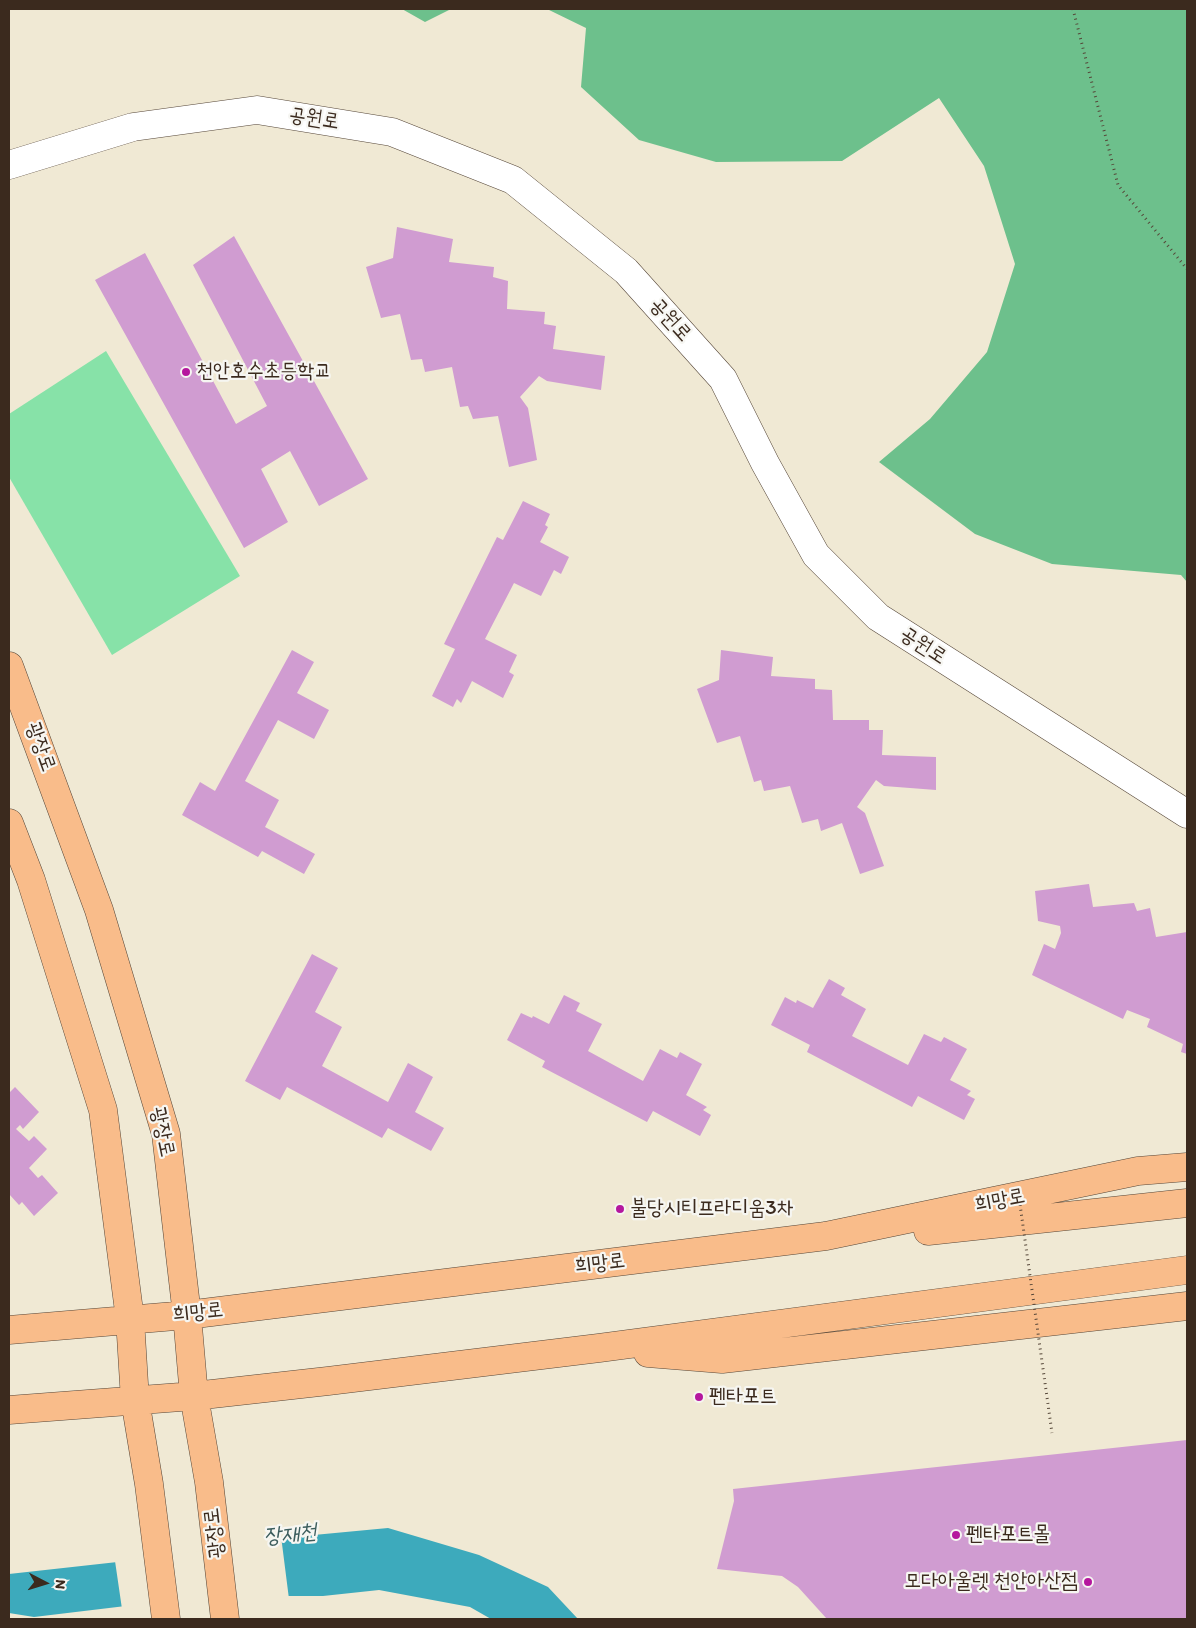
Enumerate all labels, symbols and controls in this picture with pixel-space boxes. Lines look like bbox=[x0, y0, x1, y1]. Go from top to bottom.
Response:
street label: 공원로 bbox=[287, 103, 341, 135]
street label: 공원로 bbox=[644, 293, 696, 347]
place label: 천안호수초등학교 bbox=[196, 359, 331, 385]
marker: 천안호수초등학교 bbox=[180, 366, 192, 378]
street label: 공원로 bbox=[895, 622, 951, 670]
street label: 광장로 bbox=[19, 719, 61, 775]
street label: 광장로 bbox=[144, 1105, 180, 1159]
street label: 희망로 bbox=[973, 1184, 1027, 1218]
place label: 불당시티프라디움3차 bbox=[630, 1196, 794, 1222]
marker: 불당시티프라디움3차 bbox=[614, 1203, 626, 1215]
street label: 희망로 bbox=[573, 1248, 627, 1280]
street label: 희망로 bbox=[171, 1298, 225, 1328]
place label: 펜타포트 bbox=[709, 1384, 777, 1410]
marker: 펜타포트 bbox=[693, 1391, 705, 1403]
street label: 광장로 bbox=[199, 1506, 231, 1560]
water label: 장재천 bbox=[262, 1519, 318, 1551]
place label: 펜타포트몰 bbox=[966, 1522, 1050, 1548]
marker: 펜타포트몰 bbox=[950, 1529, 962, 1541]
north arrow bbox=[20, 1558, 70, 1608]
place label: 모다아울렛 천안아산점 bbox=[904, 1569, 1078, 1595]
marker: 모다아울렛 천안아산점 bbox=[1082, 1576, 1094, 1588]
text: N bbox=[52, 1579, 69, 1590]

